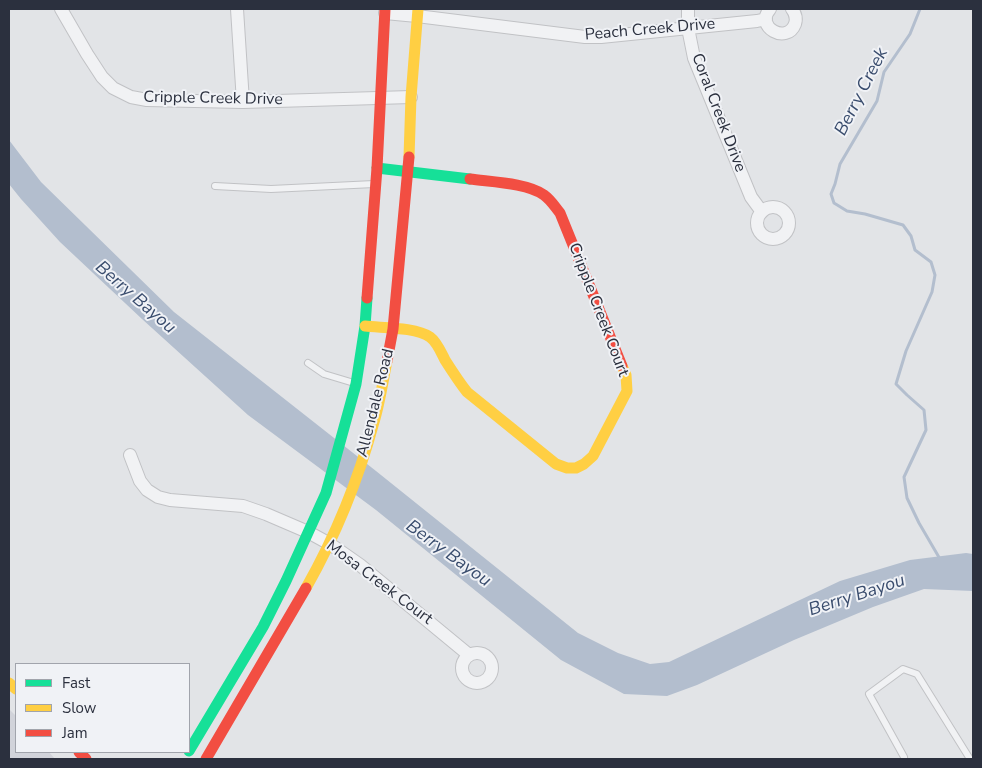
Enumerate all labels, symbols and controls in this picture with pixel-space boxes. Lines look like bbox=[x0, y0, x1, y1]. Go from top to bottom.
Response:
street label: Peach Creek Drive bbox=[584, 15, 716, 45]
water label: Berry Creek bbox=[831, 44, 893, 140]
street label: Coral Creek Drive bbox=[687, 51, 749, 175]
street label: Cripple Creek Drive bbox=[143, 88, 283, 110]
street label: Cripple Creek Court bbox=[564, 241, 632, 379]
water label: Berry Bayou bbox=[90, 257, 180, 339]
street label: Allendale Road bbox=[353, 347, 399, 459]
water label: Berry Bayou bbox=[401, 516, 495, 592]
street label: Mosa Creek Court bbox=[322, 537, 436, 629]
water label: Berry Bayou bbox=[806, 570, 908, 622]
legend bbox=[15, 663, 190, 753]
text: Fast bbox=[62, 673, 90, 693]
text: Slow bbox=[62, 698, 96, 718]
text: Jam bbox=[62, 723, 88, 743]

